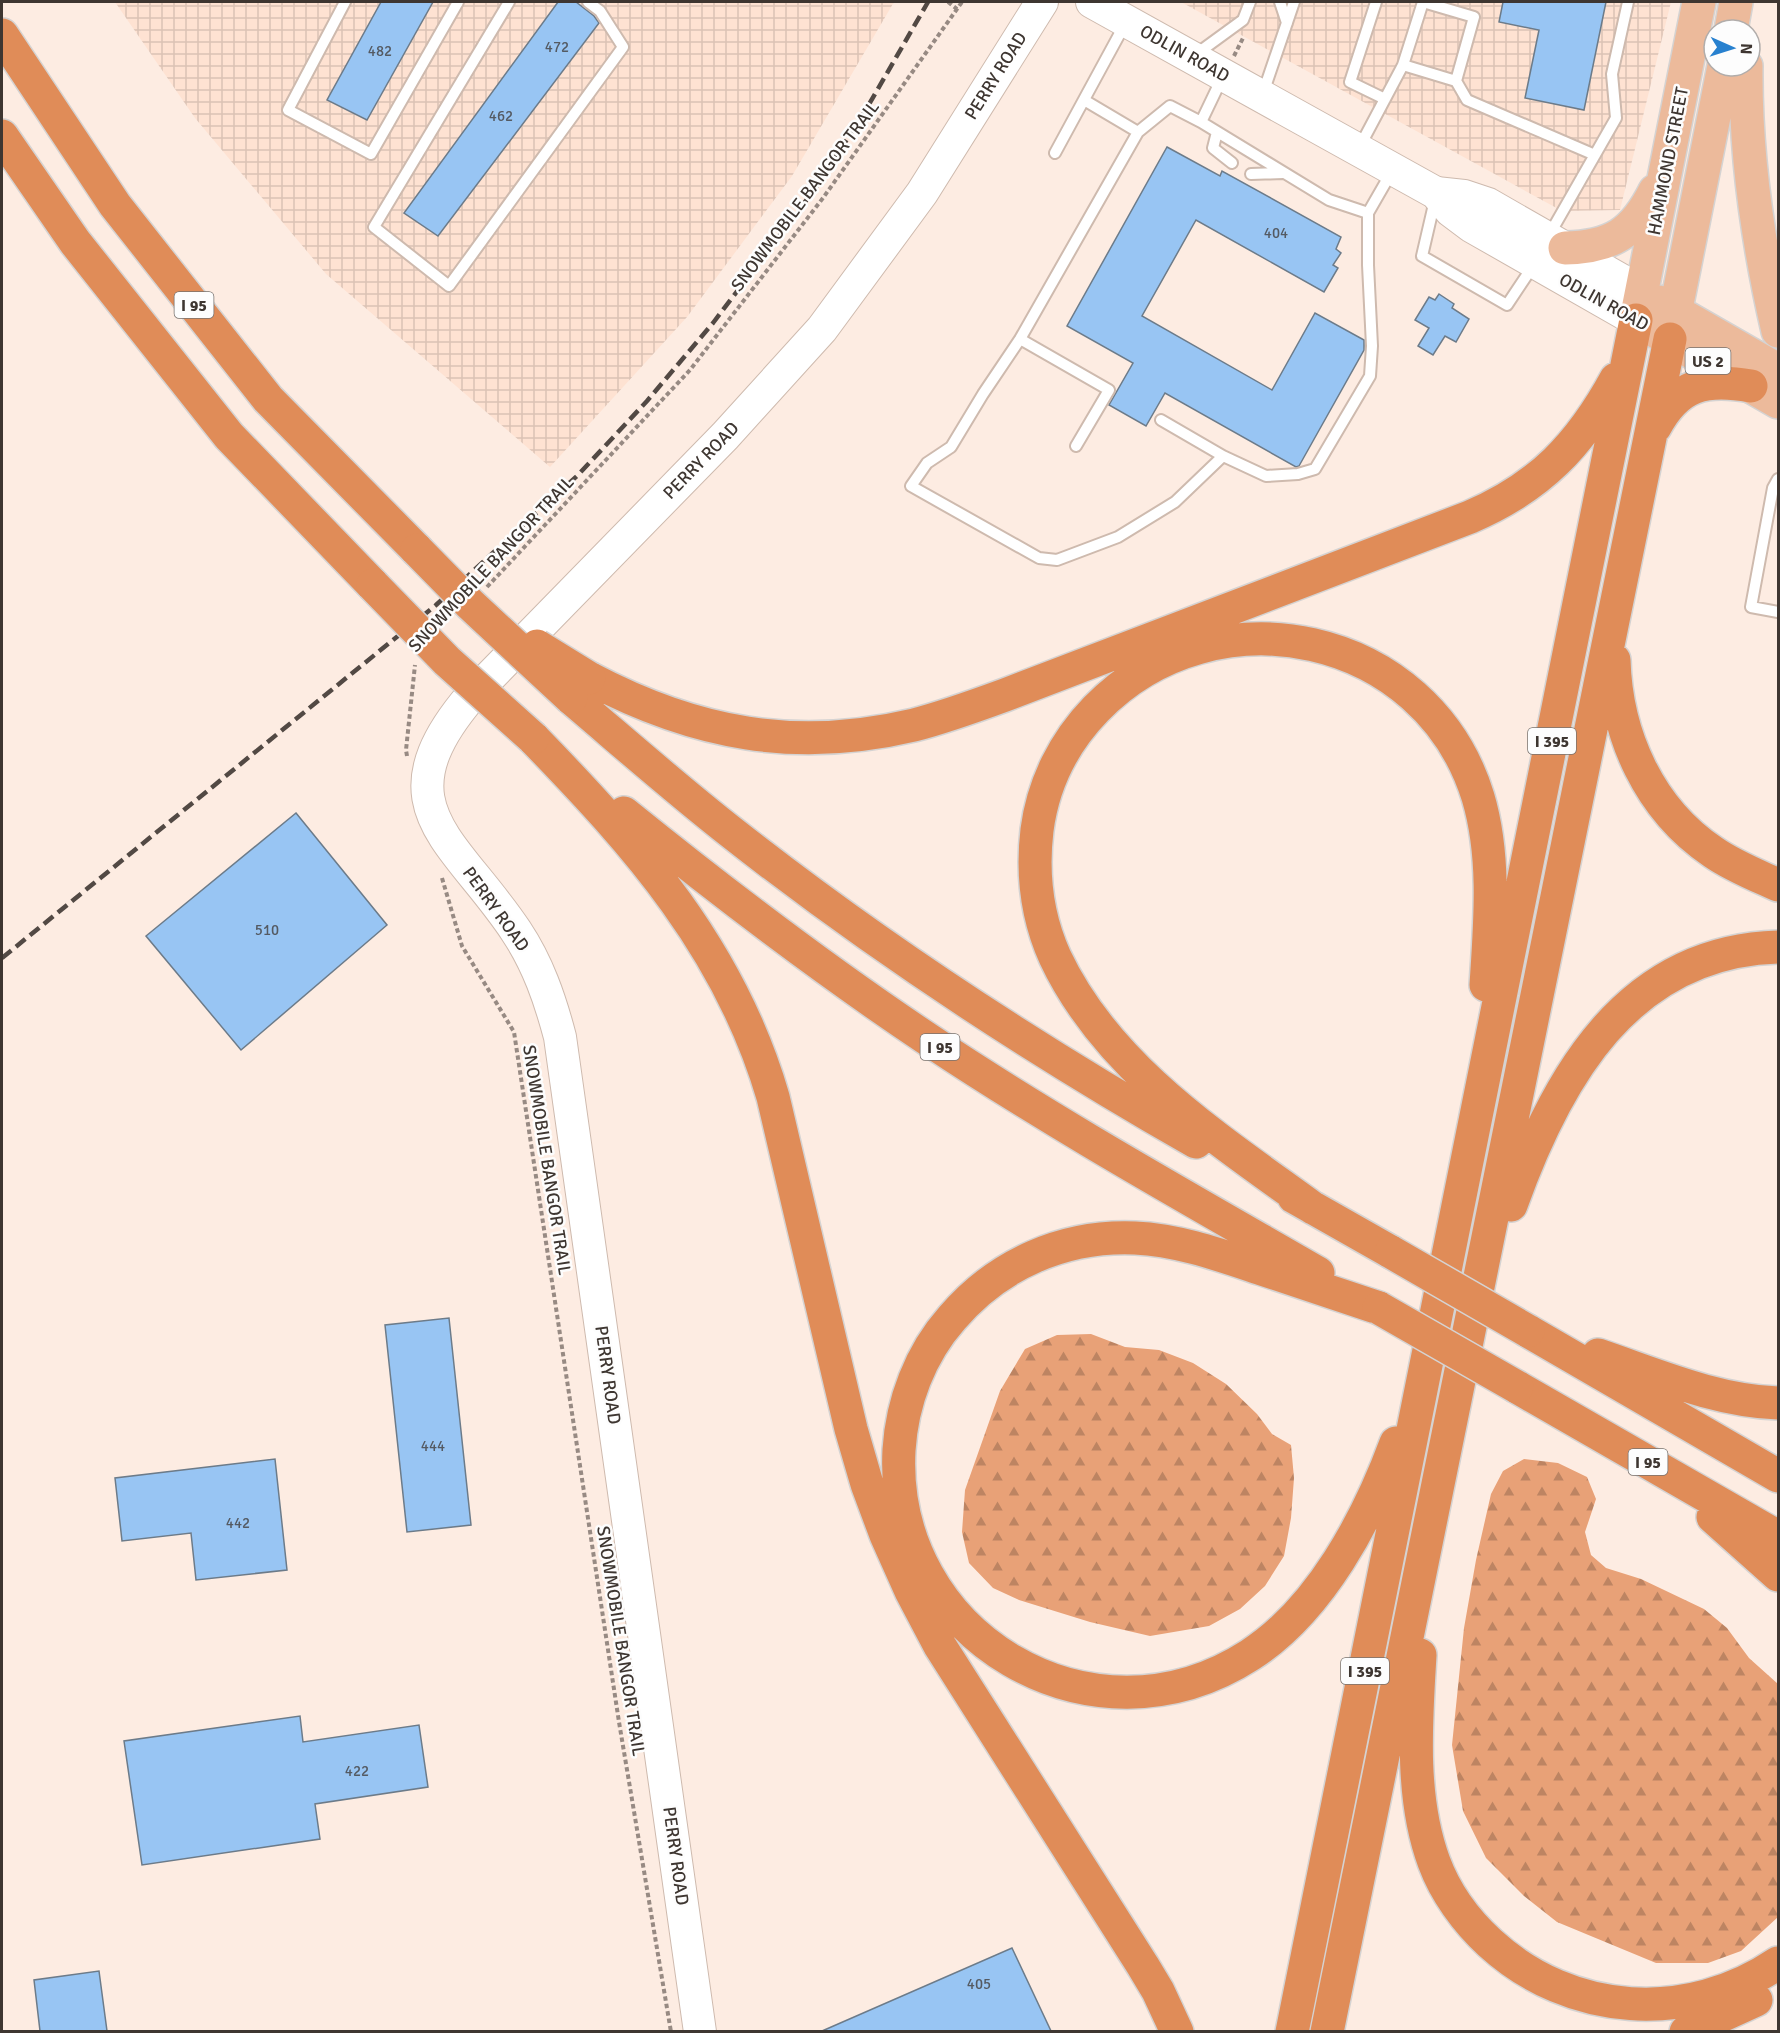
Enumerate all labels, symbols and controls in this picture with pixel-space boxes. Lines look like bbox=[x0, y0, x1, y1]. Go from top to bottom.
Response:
north arrow bbox=[1702, 18, 1762, 78]
street label: ODLIN ROAD bbox=[1136, 20, 1233, 87]
street label: PERRY ROAD bbox=[960, 28, 1031, 124]
house number: 472 bbox=[545, 38, 569, 56]
house number: 482 bbox=[368, 42, 392, 60]
text: N bbox=[1736, 43, 1756, 55]
street label: HAMMOND STREET bbox=[1643, 85, 1693, 237]
street label: SNOWMOBILE BANGOR TRAIL bbox=[726, 97, 884, 295]
house number: 462 bbox=[489, 107, 513, 125]
house number: 404 bbox=[1264, 224, 1288, 242]
street label: ODLIN ROAD bbox=[1555, 268, 1653, 336]
road number: I 95 bbox=[174, 292, 214, 318]
road number: US 2 bbox=[1686, 348, 1730, 374]
street label: PERRY ROAD bbox=[658, 417, 744, 504]
street label: SNOWMOBILE BANGOR TRAIL bbox=[404, 471, 578, 657]
road number: I 395 bbox=[1528, 728, 1576, 754]
street label: PERRY ROAD bbox=[458, 862, 534, 956]
house number: 510 bbox=[255, 921, 279, 939]
road number: I 95 bbox=[920, 1034, 960, 1060]
street label: SNOWMOBILE BANGOR TRAIL bbox=[518, 1043, 576, 1277]
street label: PERRY ROAD bbox=[590, 1324, 626, 1426]
house number: 444 bbox=[421, 1437, 445, 1455]
road number: I 95 bbox=[1628, 1449, 1668, 1475]
house number: 442 bbox=[226, 1514, 250, 1532]
street label: SNOWMOBILE BANGOR TRAIL bbox=[592, 1524, 650, 1758]
road number: I 395 bbox=[1341, 1658, 1389, 1684]
house number: 422 bbox=[345, 1762, 369, 1780]
street label: PERRY ROAD bbox=[658, 1805, 694, 1907]
house number: 405 bbox=[967, 1975, 991, 1993]

